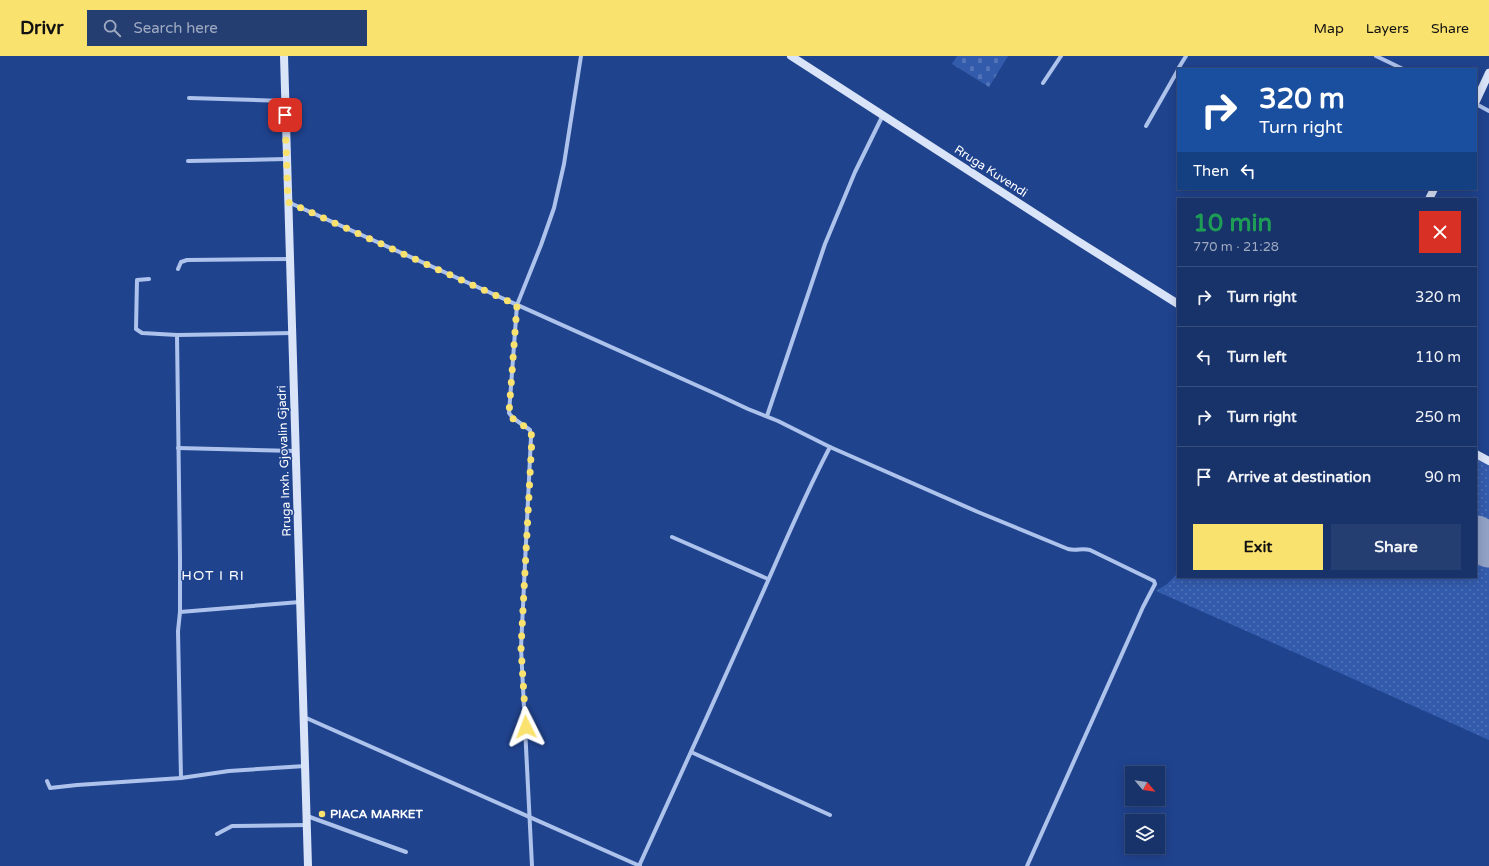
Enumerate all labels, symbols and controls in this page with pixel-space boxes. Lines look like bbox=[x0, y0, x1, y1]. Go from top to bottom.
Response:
search box bbox=[87, 10, 367, 46]
text: Drivr bbox=[20, 17, 63, 39]
icon: search bbox=[101, 17, 123, 39]
text: Search here bbox=[133, 19, 218, 37]
text: Map bbox=[1314, 20, 1344, 37]
text: Layers bbox=[1366, 20, 1409, 37]
text: Share bbox=[1431, 20, 1469, 37]
text: 320 m bbox=[1259, 82, 1345, 116]
icon: right bbox=[1193, 84, 1245, 136]
pin bbox=[268, 98, 302, 132]
icon: arrive bbox=[274, 104, 296, 126]
text: Turn right bbox=[1259, 116, 1343, 138]
street label: Rruga Kuvendi bbox=[952, 142, 1030, 200]
icon: left bbox=[1237, 160, 1259, 182]
text: Then bbox=[1193, 162, 1229, 180]
text: 10 min bbox=[1193, 209, 1272, 238]
button: close bbox=[1419, 211, 1461, 253]
text: 770 m · 21:28 bbox=[1193, 239, 1279, 255]
icon: right bbox=[1193, 286, 1215, 308]
text: Turn right bbox=[1227, 288, 1297, 306]
text: 320 m bbox=[1415, 288, 1461, 306]
icon: left bbox=[1193, 346, 1215, 368]
text: Turn left bbox=[1227, 348, 1287, 366]
text: 110 m bbox=[1415, 348, 1461, 366]
street label: Rruga Inxh. Gjovalin Gjadri bbox=[274, 385, 294, 537]
icon: right bbox=[1193, 406, 1215, 428]
text: Turn right bbox=[1227, 408, 1297, 426]
text: 250 m bbox=[1415, 408, 1461, 426]
icon: arrive bbox=[1193, 466, 1215, 488]
text: Arrive at destination bbox=[1227, 468, 1371, 486]
text: 90 m bbox=[1424, 468, 1461, 486]
button: Exit bbox=[1193, 524, 1323, 570]
button: Share bbox=[1331, 524, 1461, 570]
district label: HOT I RI bbox=[181, 567, 245, 584]
position arrow bbox=[505, 706, 547, 748]
north arrow bbox=[1125, 766, 1165, 806]
map controls bbox=[1125, 766, 1165, 854]
place label: PIACA MARKET bbox=[330, 807, 423, 821]
marker: PIACA MARKET bbox=[317, 809, 327, 819]
button: layers bbox=[1125, 814, 1165, 854]

